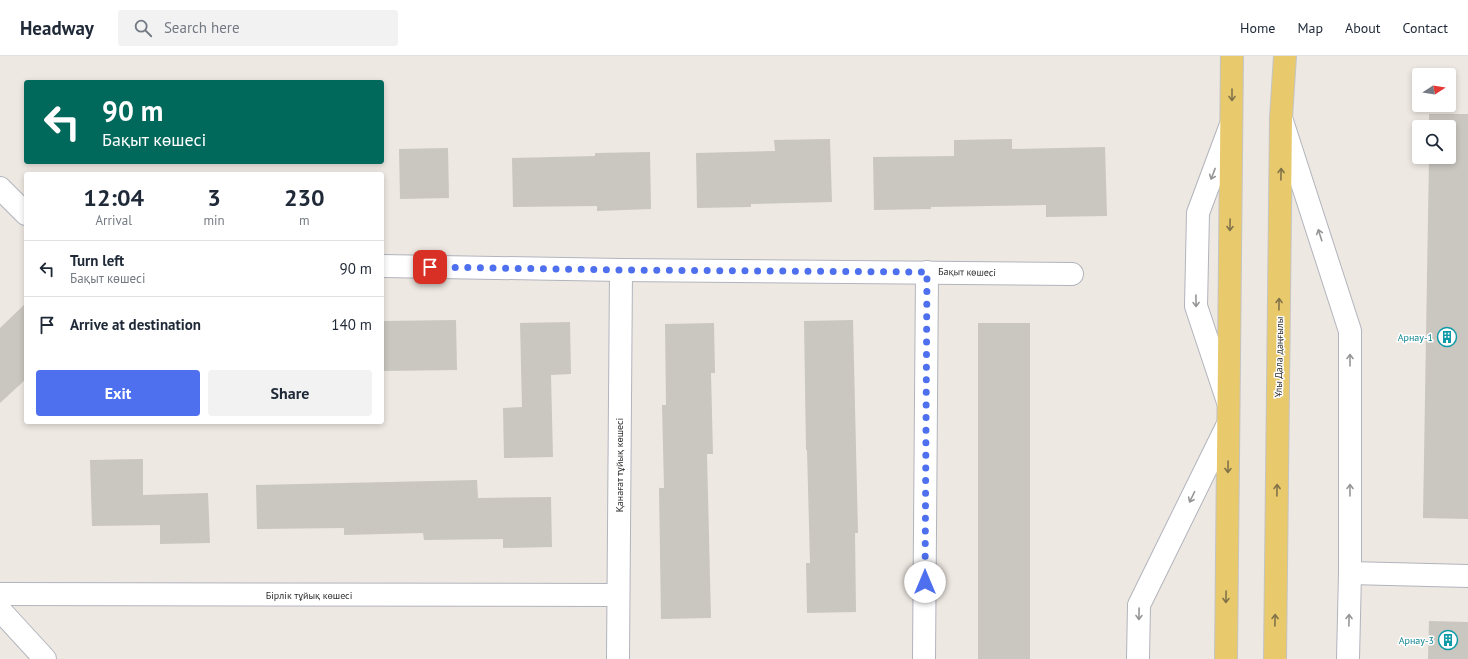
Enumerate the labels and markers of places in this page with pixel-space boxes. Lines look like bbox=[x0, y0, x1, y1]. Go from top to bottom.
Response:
pin bbox=[413, 250, 447, 284]
building icon: Арнау-1 bbox=[1436, 326, 1458, 348]
place label: Арнау-1 bbox=[1398, 331, 1433, 344]
building icon: Арнау-3 bbox=[1437, 629, 1459, 651]
place label: Арнау-3 bbox=[1399, 634, 1434, 647]

